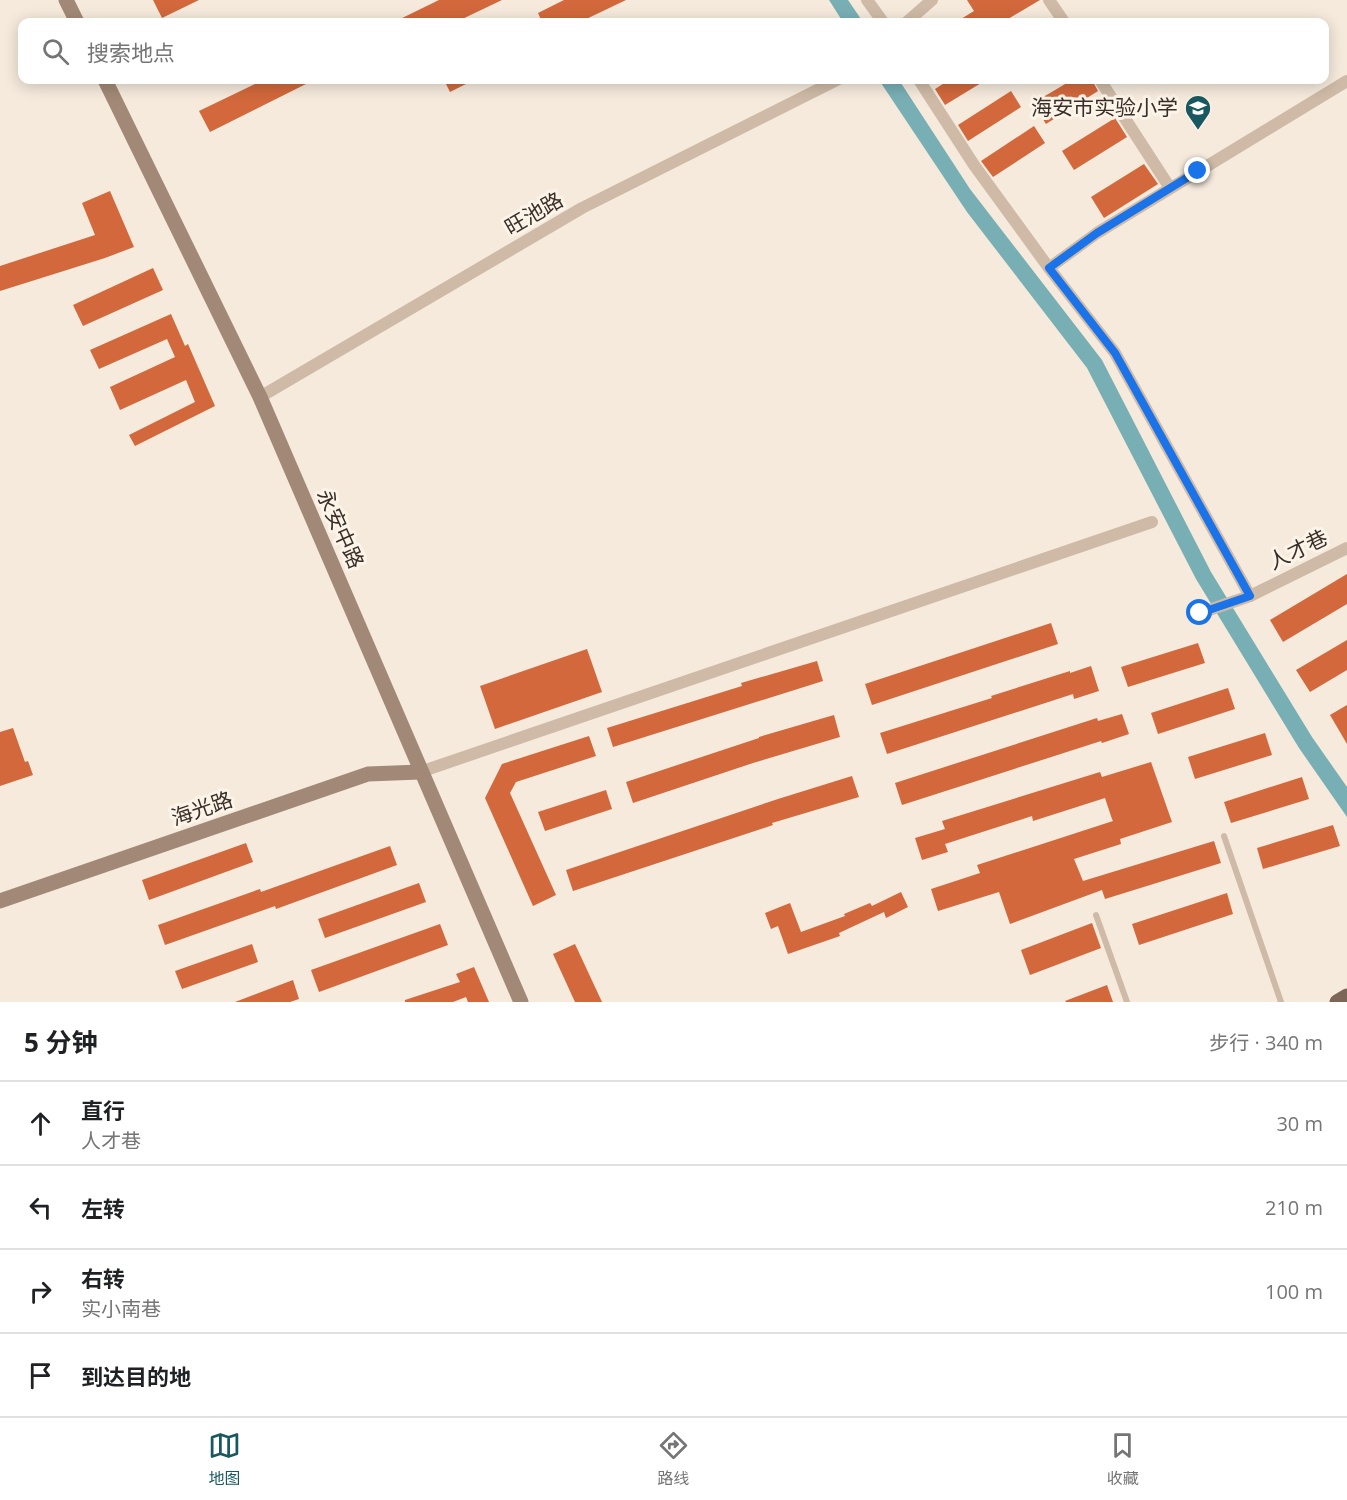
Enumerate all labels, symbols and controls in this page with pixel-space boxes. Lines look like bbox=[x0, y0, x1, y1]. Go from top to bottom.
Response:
search box bbox=[18, 18, 1329, 84]
icon: search bbox=[39, 35, 72, 68]
text: 搜索地点 bbox=[87, 37, 175, 67]
place label: 海安市实验小学 bbox=[1031, 93, 1178, 121]
school or university icon: 海安市实验小学 bbox=[1183, 93, 1213, 131]
route end bbox=[1184, 157, 1210, 183]
street label: 旺池路 bbox=[499, 185, 568, 241]
street label: 永安中路 bbox=[311, 485, 371, 573]
street label: 人才巷 bbox=[1263, 523, 1332, 575]
route start bbox=[1186, 599, 1212, 625]
street label: 海光路 bbox=[167, 785, 236, 832]
text: 5 分钟 bbox=[24, 1024, 98, 1060]
text: 步行 · 340 m bbox=[1209, 1029, 1323, 1056]
text: 直行 bbox=[81, 1095, 125, 1125]
icon: ahead bbox=[24, 1107, 57, 1140]
text: 30 m bbox=[1276, 1110, 1323, 1137]
text: 人才巷 bbox=[81, 1127, 141, 1154]
icon: left bbox=[24, 1191, 57, 1224]
text: 左转 bbox=[81, 1193, 125, 1223]
text: 210 m bbox=[1265, 1194, 1323, 1221]
text: 右转 bbox=[81, 1263, 125, 1293]
icon: right bbox=[24, 1275, 57, 1308]
text: 100 m bbox=[1265, 1278, 1323, 1305]
text: 实小南巷 bbox=[81, 1295, 161, 1322]
icon: arrive bbox=[24, 1359, 57, 1392]
text: 到达目的地 bbox=[81, 1361, 191, 1391]
tab: 地图 bbox=[208, 1429, 241, 1489]
tab: 路线 bbox=[657, 1429, 690, 1489]
tab: 收藏 bbox=[1106, 1429, 1139, 1489]

